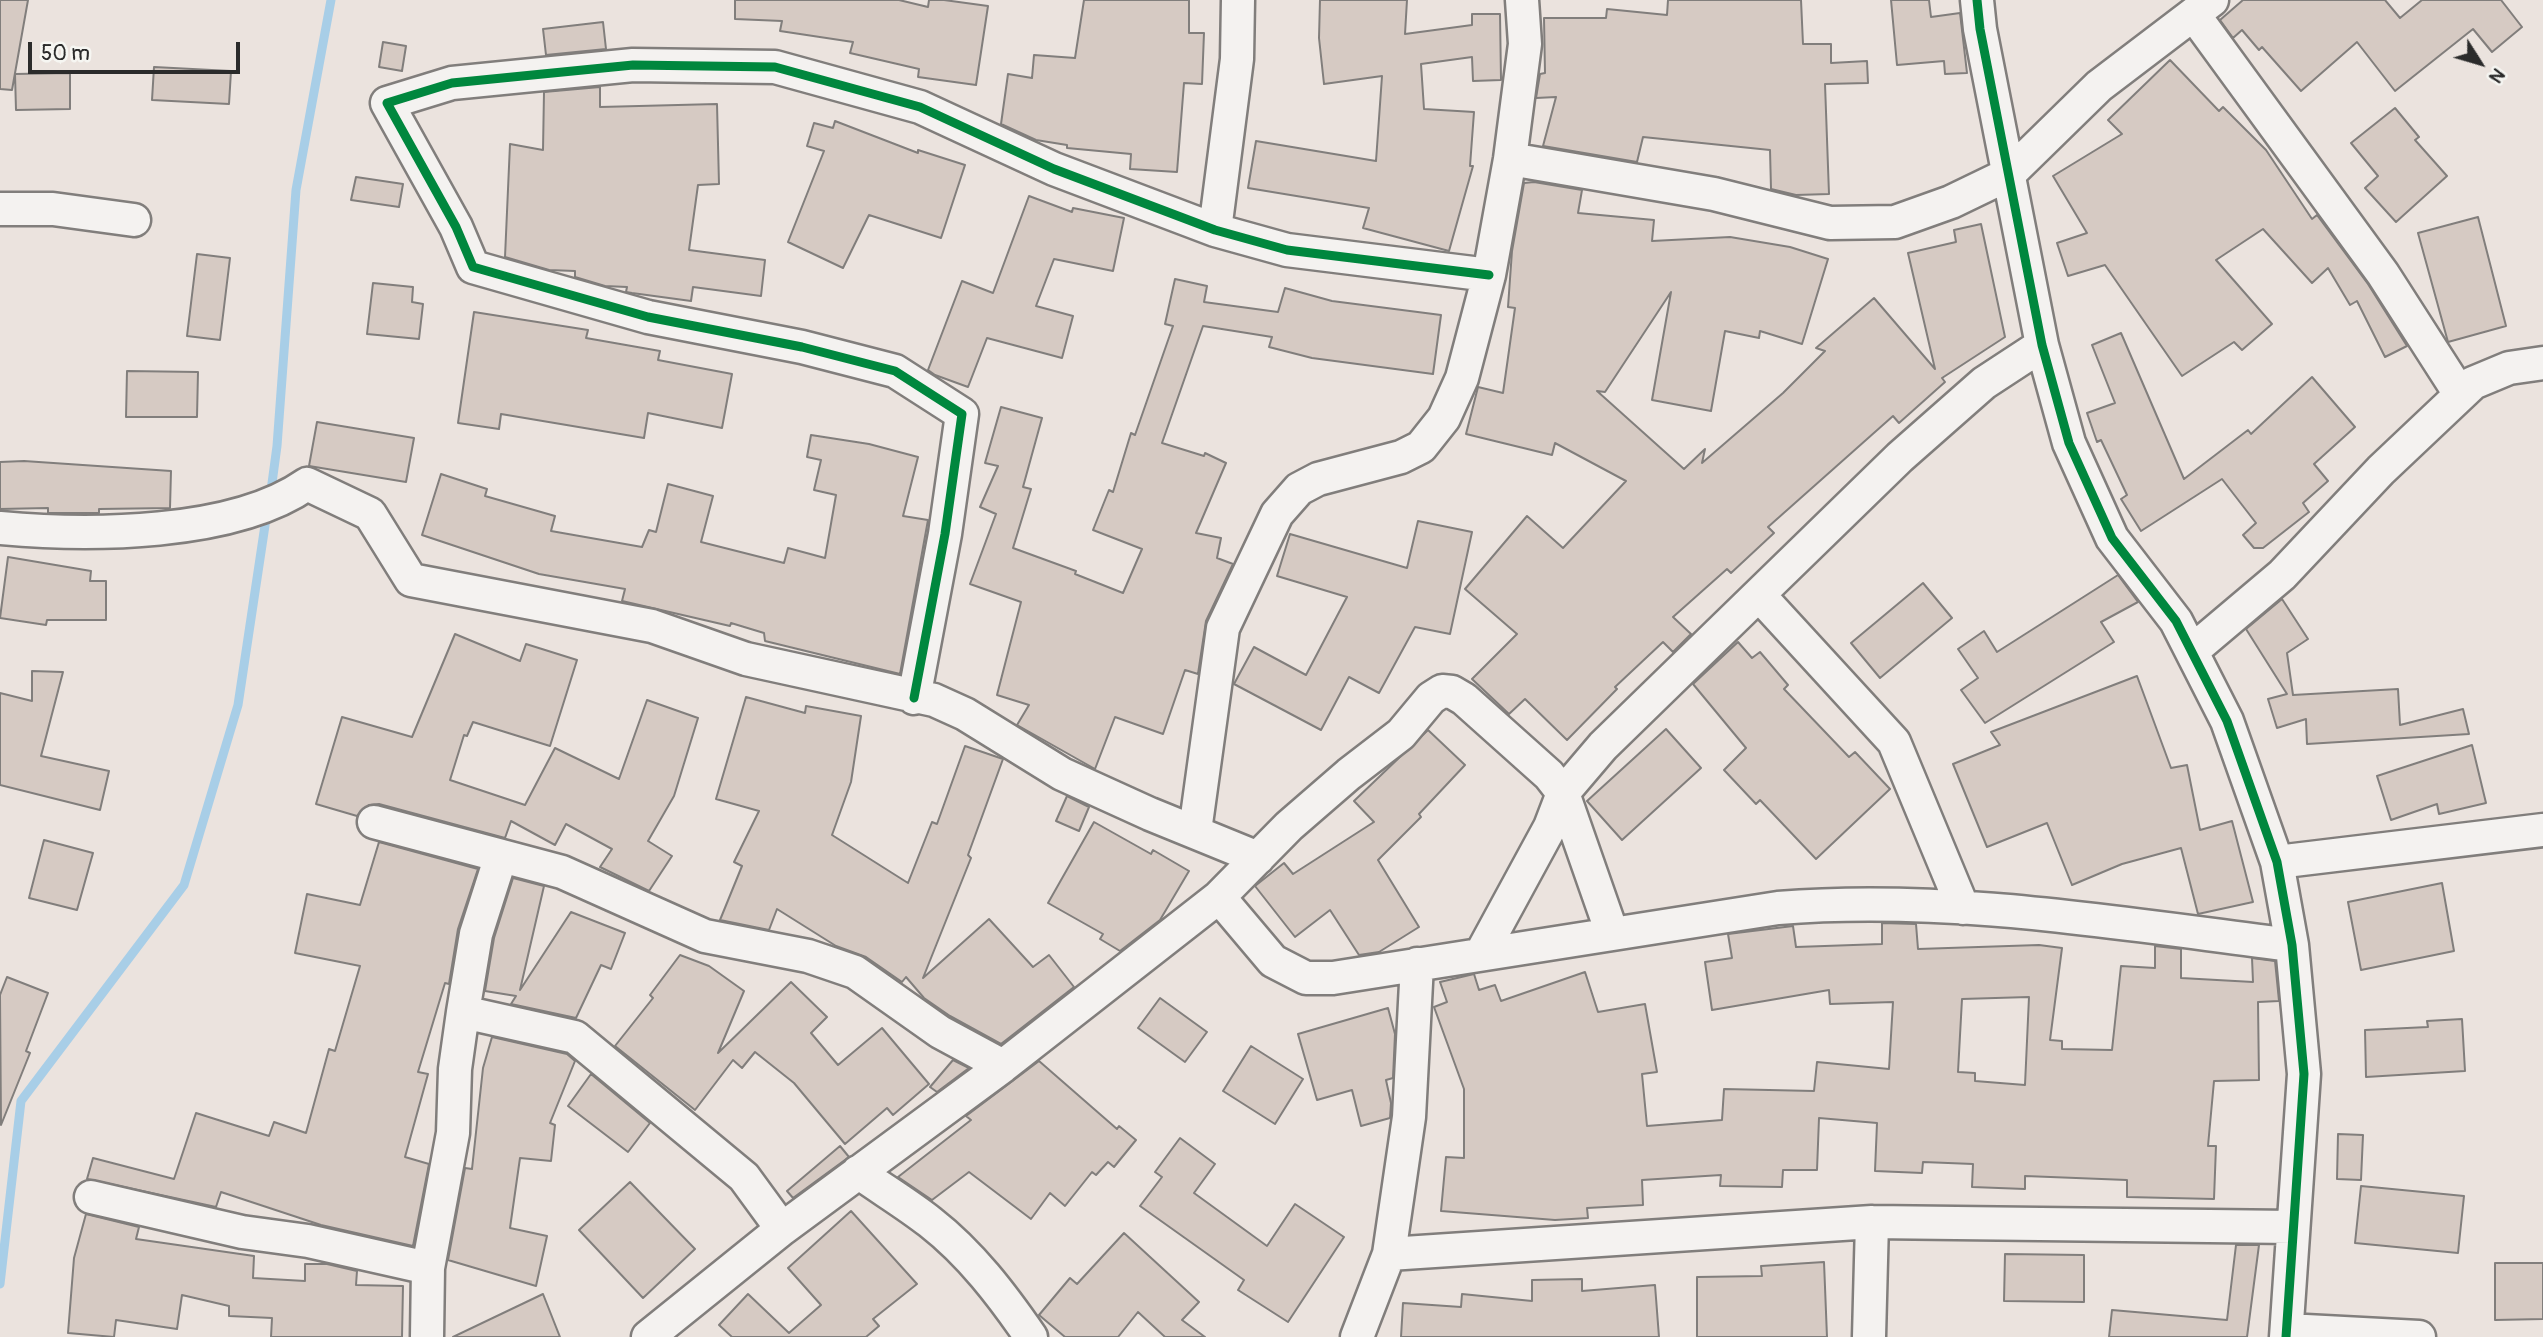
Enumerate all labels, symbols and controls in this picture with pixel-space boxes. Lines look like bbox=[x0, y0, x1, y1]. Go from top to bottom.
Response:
scale bar bbox=[32, 28, 243, 72]
north arrow bbox=[2445, 28, 2515, 98]
text: 50 m bbox=[41, 40, 90, 67]
text: N bbox=[2483, 63, 2510, 88]

